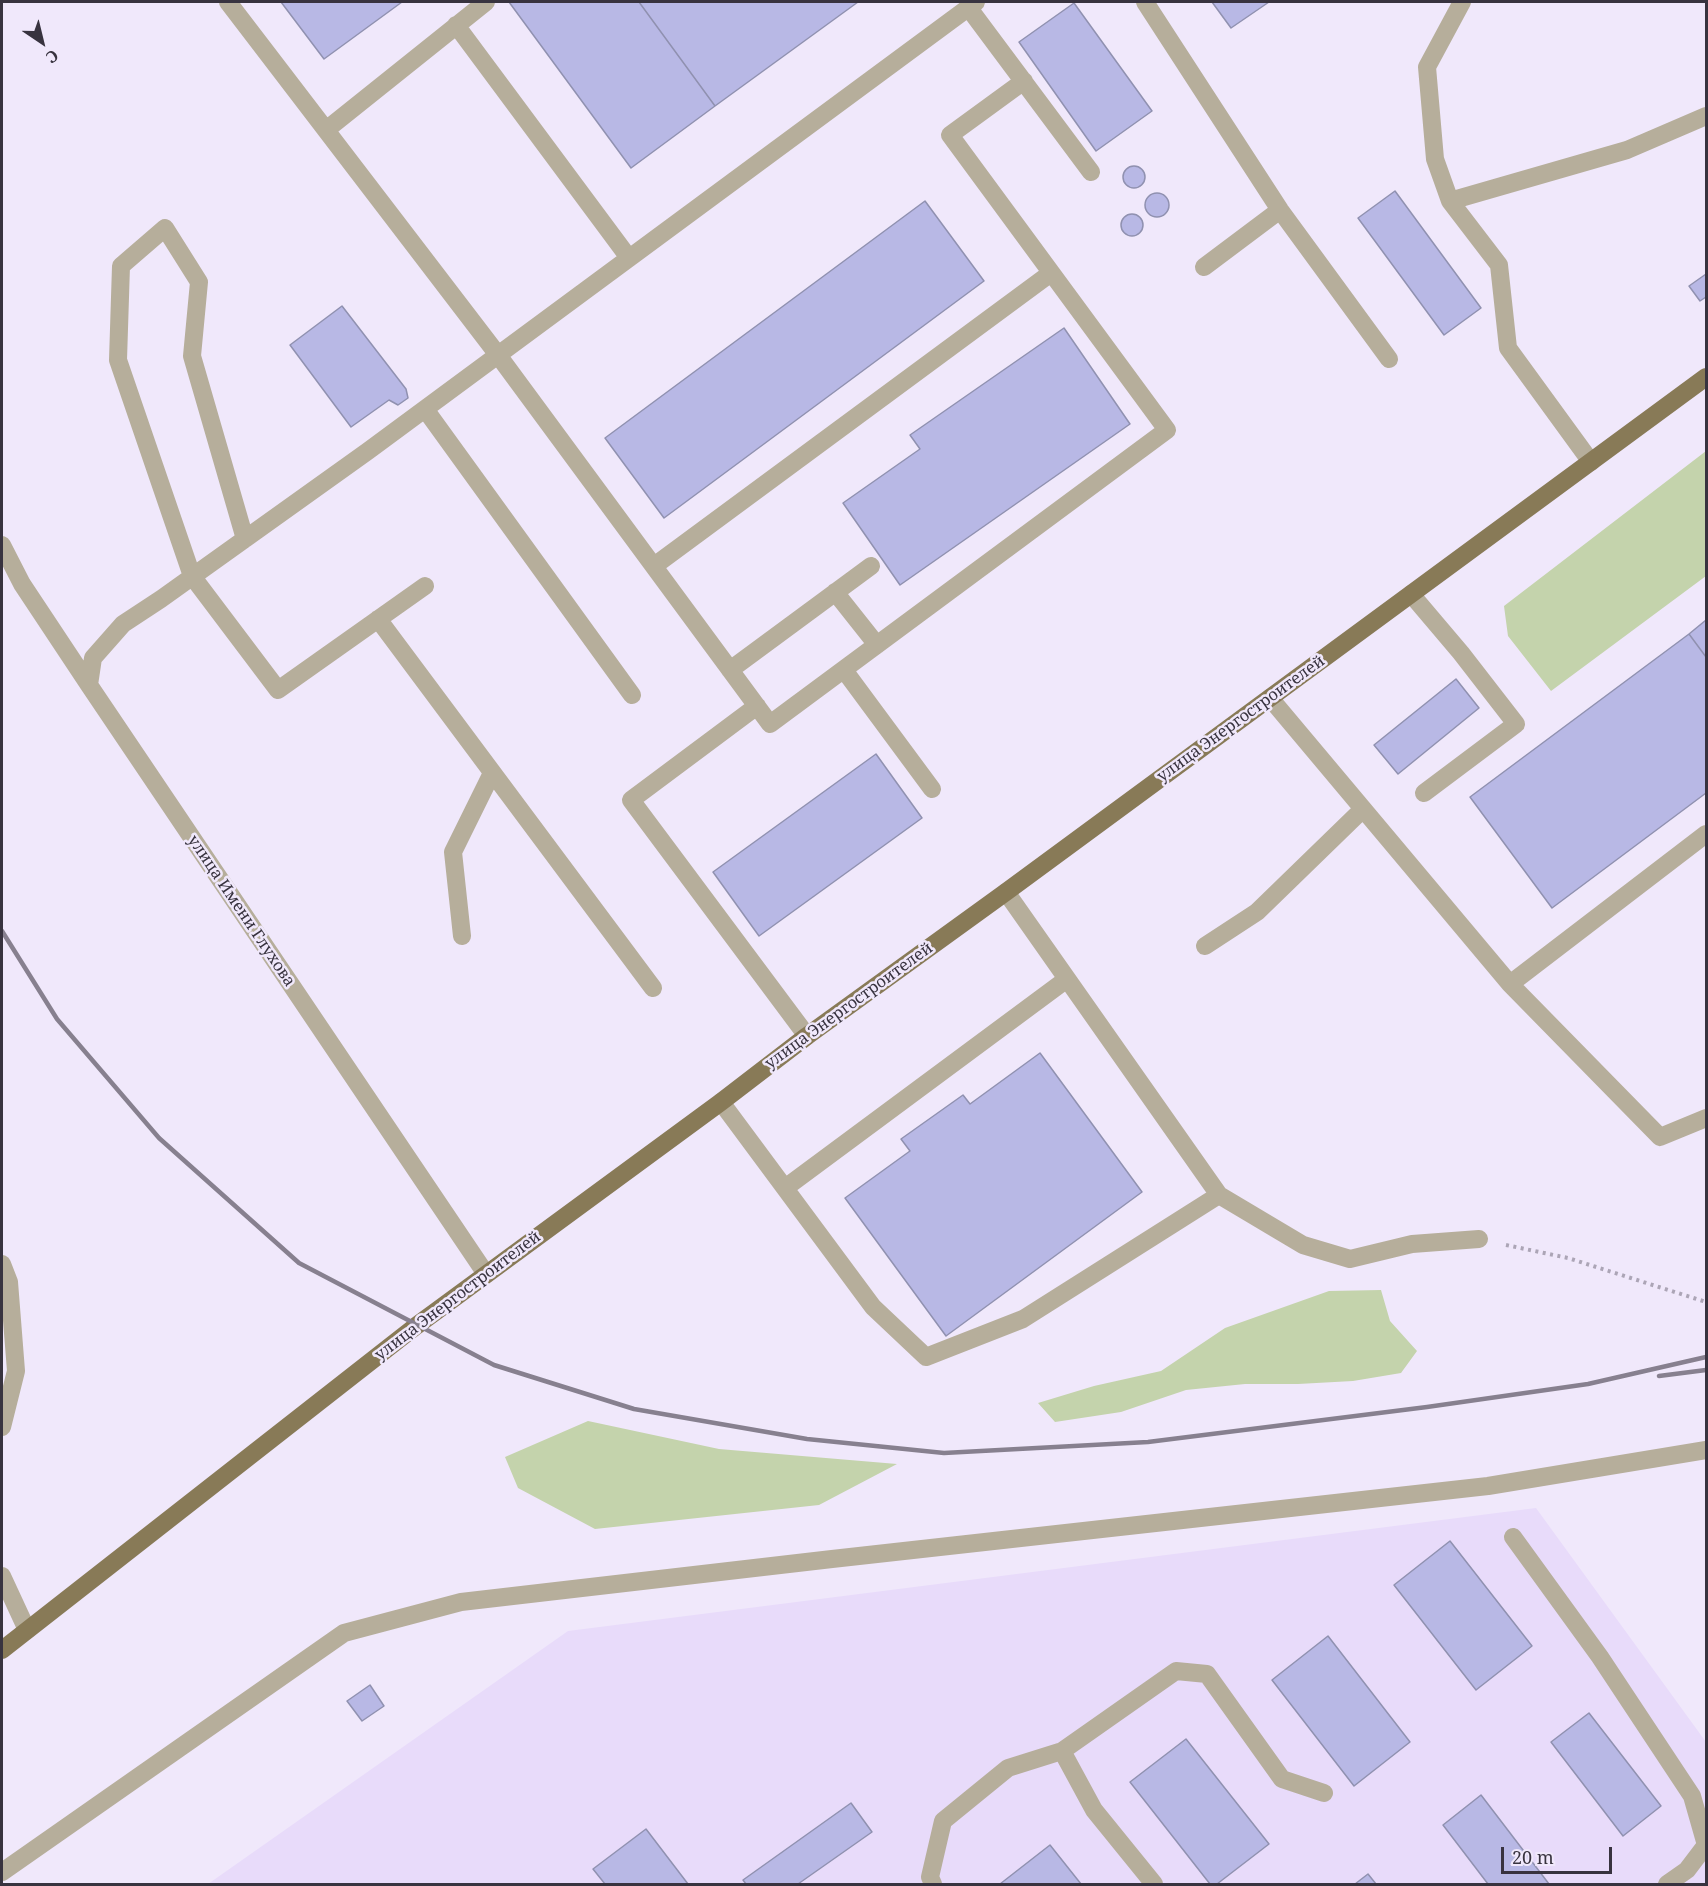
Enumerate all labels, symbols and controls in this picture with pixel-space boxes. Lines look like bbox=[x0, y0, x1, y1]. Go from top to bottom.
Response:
north arrow bbox=[12, 12, 72, 72]
text: С bbox=[42, 45, 63, 69]
street label: улица Энергостроителей bbox=[1153, 652, 1329, 786]
street label: улица Имени Глухова bbox=[183, 832, 299, 990]
street label: улица Энергостроителей bbox=[761, 939, 937, 1073]
street label: улица Энергостроителей bbox=[371, 1227, 545, 1365]
scale bar bbox=[1504, 1835, 1615, 1873]
text: 20 m bbox=[1512, 1845, 1554, 1869]

